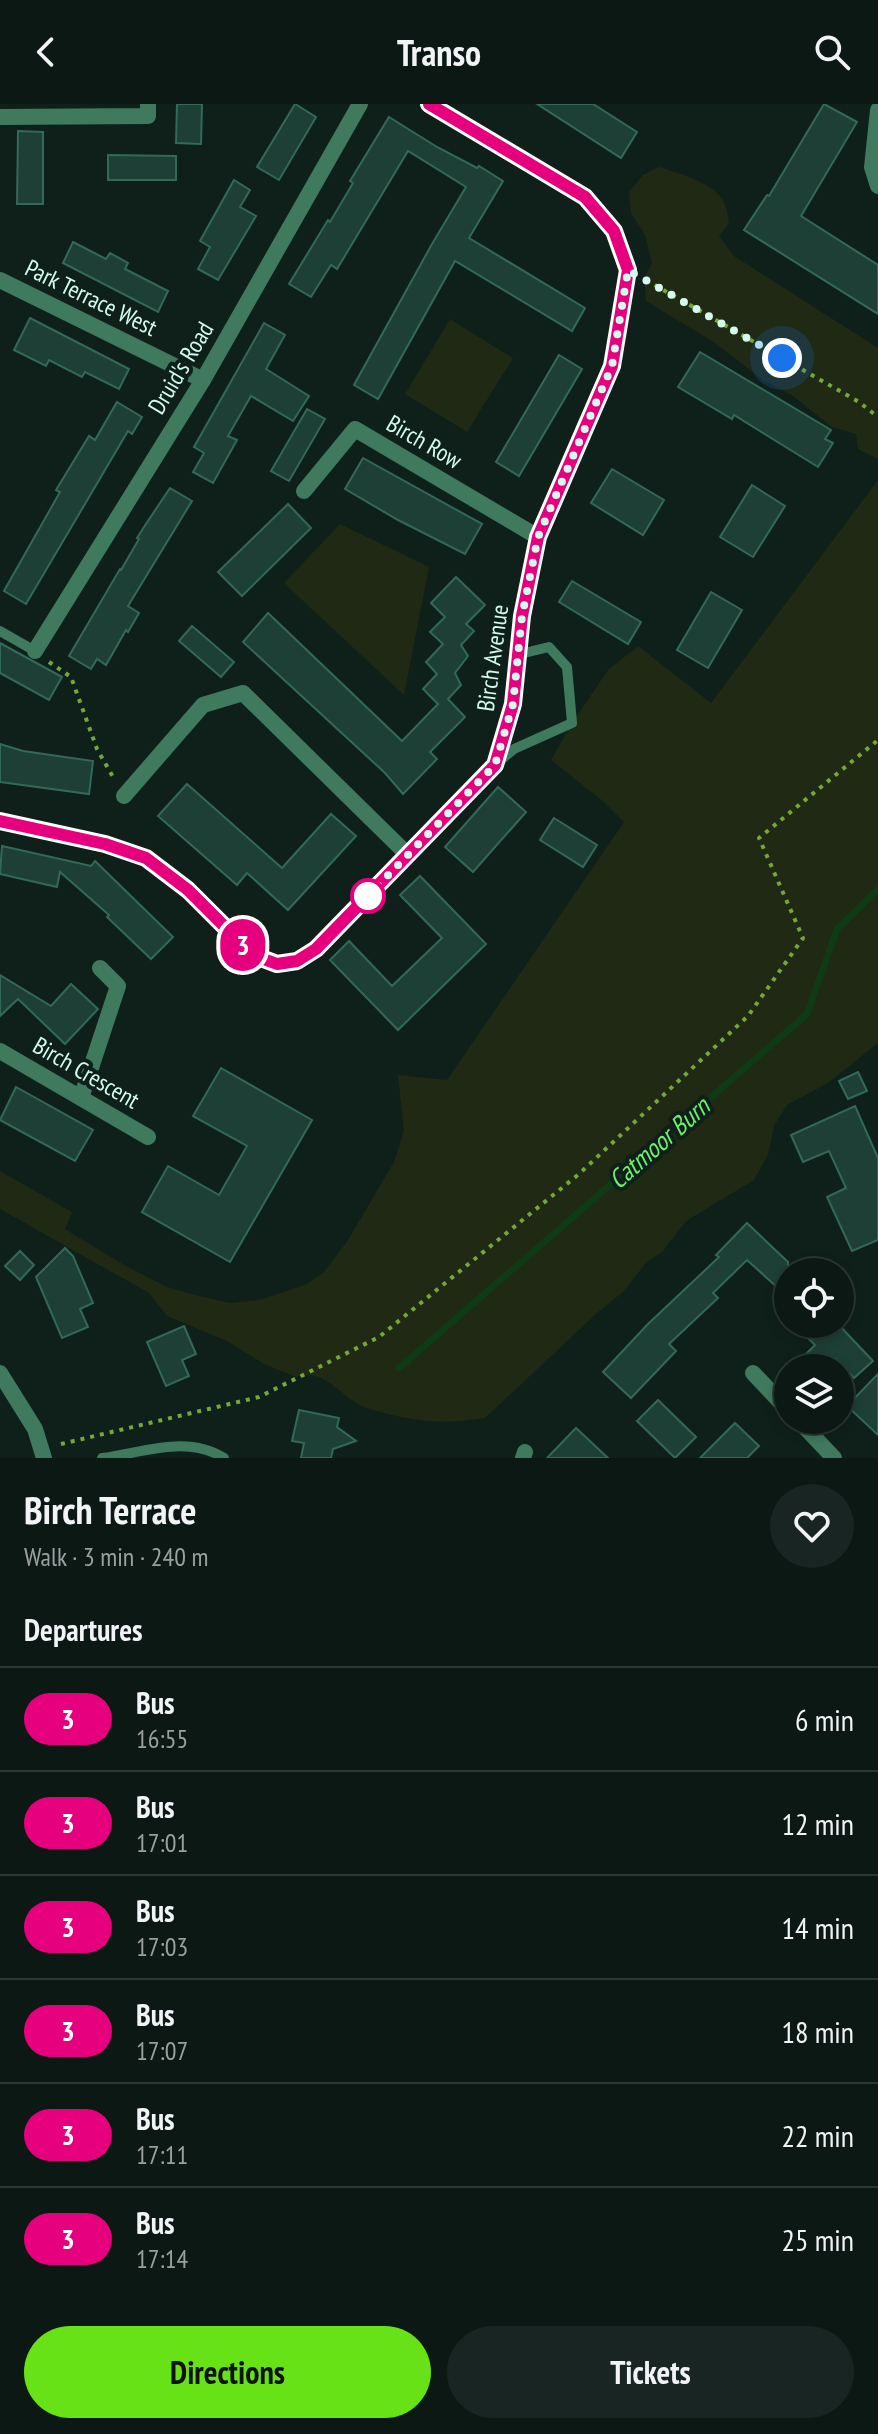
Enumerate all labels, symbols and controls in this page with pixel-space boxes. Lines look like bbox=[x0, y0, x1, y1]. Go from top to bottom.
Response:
text: Transo bbox=[397, 29, 481, 76]
icon: back bbox=[24, 30, 68, 74]
icon: search bbox=[810, 30, 854, 74]
street label: Park Terrace West bbox=[20, 252, 163, 343]
street label: Druid's Road bbox=[141, 316, 220, 420]
your location bbox=[762, 338, 802, 378]
street label: Birch Row bbox=[381, 408, 468, 476]
street label: Birch Avenue bbox=[470, 603, 515, 713]
unlabelled marker bbox=[351, 879, 385, 913]
line badge: 3 bbox=[217, 919, 269, 971]
text: 3 bbox=[236, 926, 250, 963]
street label: Birch Crescent bbox=[28, 1030, 145, 1116]
water label: Catmoor Burn bbox=[601, 1089, 717, 1195]
map controls bbox=[774, 1258, 854, 1434]
button: locate bbox=[774, 1258, 854, 1338]
button: layers bbox=[774, 1354, 854, 1434]
button: heart bbox=[770, 1484, 854, 1568]
text: Birch Terrace bbox=[24, 1485, 197, 1534]
text: Walk · 3 min · 240 m bbox=[24, 1540, 208, 1573]
text: Departures bbox=[24, 1610, 142, 1649]
text: Bus bbox=[136, 1683, 175, 1722]
text: 3 bbox=[61, 1700, 75, 1737]
text: 6 min bbox=[795, 1700, 854, 1739]
text: 16:55 bbox=[136, 1722, 188, 1755]
text: Bus bbox=[136, 1787, 175, 1826]
text: 3 bbox=[61, 1804, 75, 1841]
text: 12 min bbox=[781, 1804, 854, 1843]
text: 17:01 bbox=[136, 1826, 188, 1859]
text: Bus bbox=[136, 1891, 175, 1930]
text: 3 bbox=[61, 1908, 75, 1945]
text: 14 min bbox=[781, 1908, 854, 1947]
text: 17:03 bbox=[136, 1930, 188, 1963]
text: Bus bbox=[136, 1995, 175, 2034]
text: 3 bbox=[61, 2012, 75, 2049]
text: 18 min bbox=[781, 2012, 854, 2051]
text: 17:07 bbox=[136, 2034, 188, 2067]
text: Bus bbox=[136, 2099, 175, 2138]
text: 3 bbox=[61, 2116, 75, 2153]
text: 22 min bbox=[781, 2116, 854, 2155]
text: 17:11 bbox=[136, 2138, 188, 2171]
text: Bus bbox=[136, 2203, 175, 2242]
text: 3 bbox=[61, 2220, 75, 2257]
text: 25 min bbox=[781, 2220, 854, 2259]
text: 17:14 bbox=[136, 2242, 188, 2275]
button: Directions bbox=[24, 2326, 431, 2418]
button: Tickets bbox=[447, 2326, 854, 2418]

